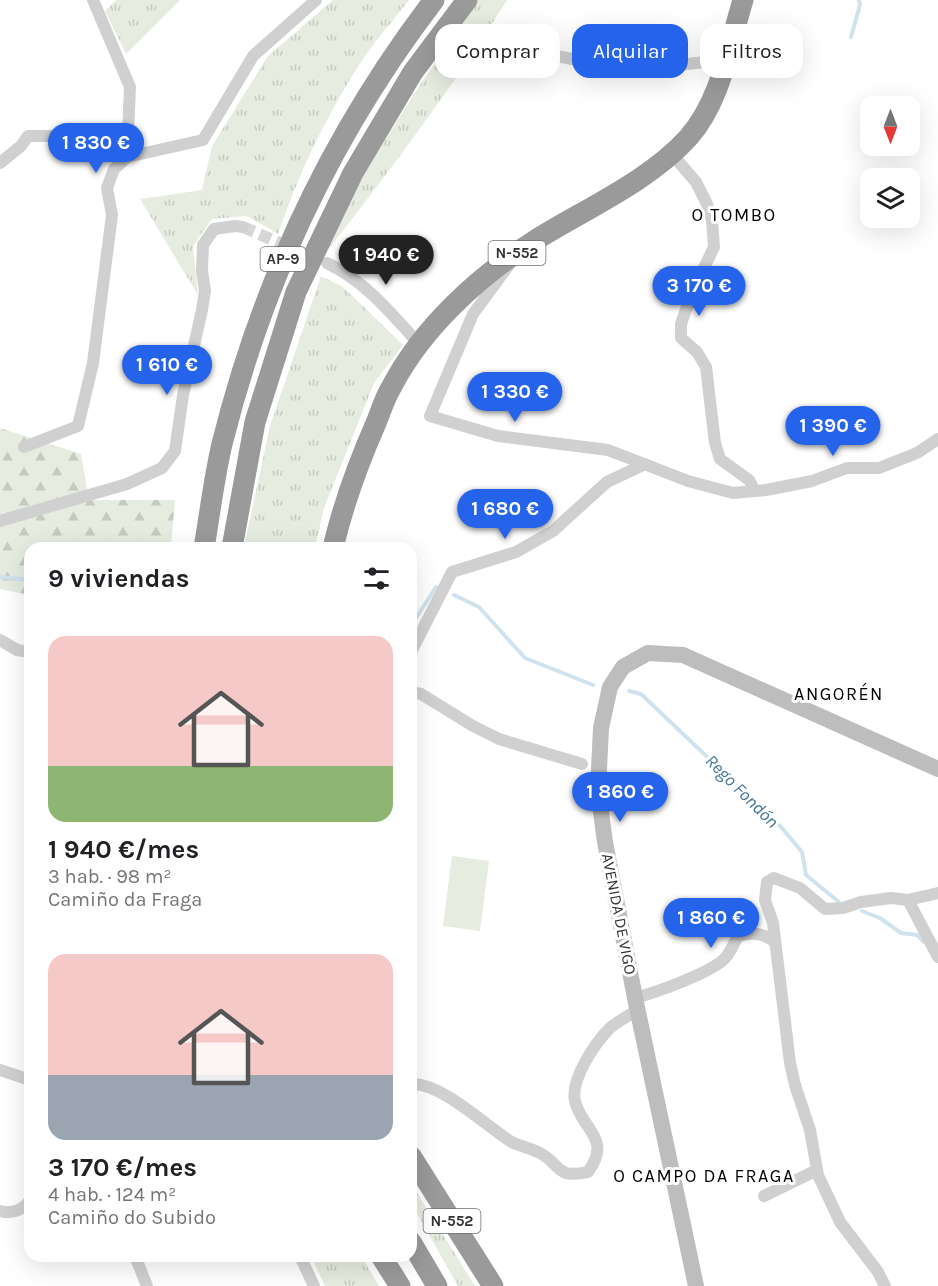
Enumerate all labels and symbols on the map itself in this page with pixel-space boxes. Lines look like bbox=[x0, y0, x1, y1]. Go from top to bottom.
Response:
north arrow bbox=[860, 96, 920, 156]
pin: 1 830 € bbox=[41, 123, 151, 174]
district label: O TOMBO bbox=[691, 204, 777, 226]
pin: 1 940 € bbox=[331, 235, 441, 286]
road number: N-552 bbox=[488, 241, 546, 265]
road number: AP-9 bbox=[260, 247, 306, 271]
pin: 3 170 € bbox=[644, 266, 754, 317]
pin: 1 610 € bbox=[112, 345, 222, 396]
pin: 1 330 € bbox=[460, 372, 570, 423]
pin: 1 390 € bbox=[778, 406, 888, 457]
pin: 1 680 € bbox=[450, 489, 560, 540]
district label: ANGORÉN bbox=[794, 682, 884, 705]
water label: Rego Fondón bbox=[701, 750, 783, 832]
pin: 1 860 € bbox=[565, 772, 675, 823]
street label: AVENIDA DE VIGO bbox=[598, 852, 640, 976]
pin: 1 860 € bbox=[656, 898, 766, 949]
district label: O CAMPO DA FRAGA bbox=[613, 1165, 795, 1187]
road number: N-552 bbox=[424, 1209, 480, 1233]

